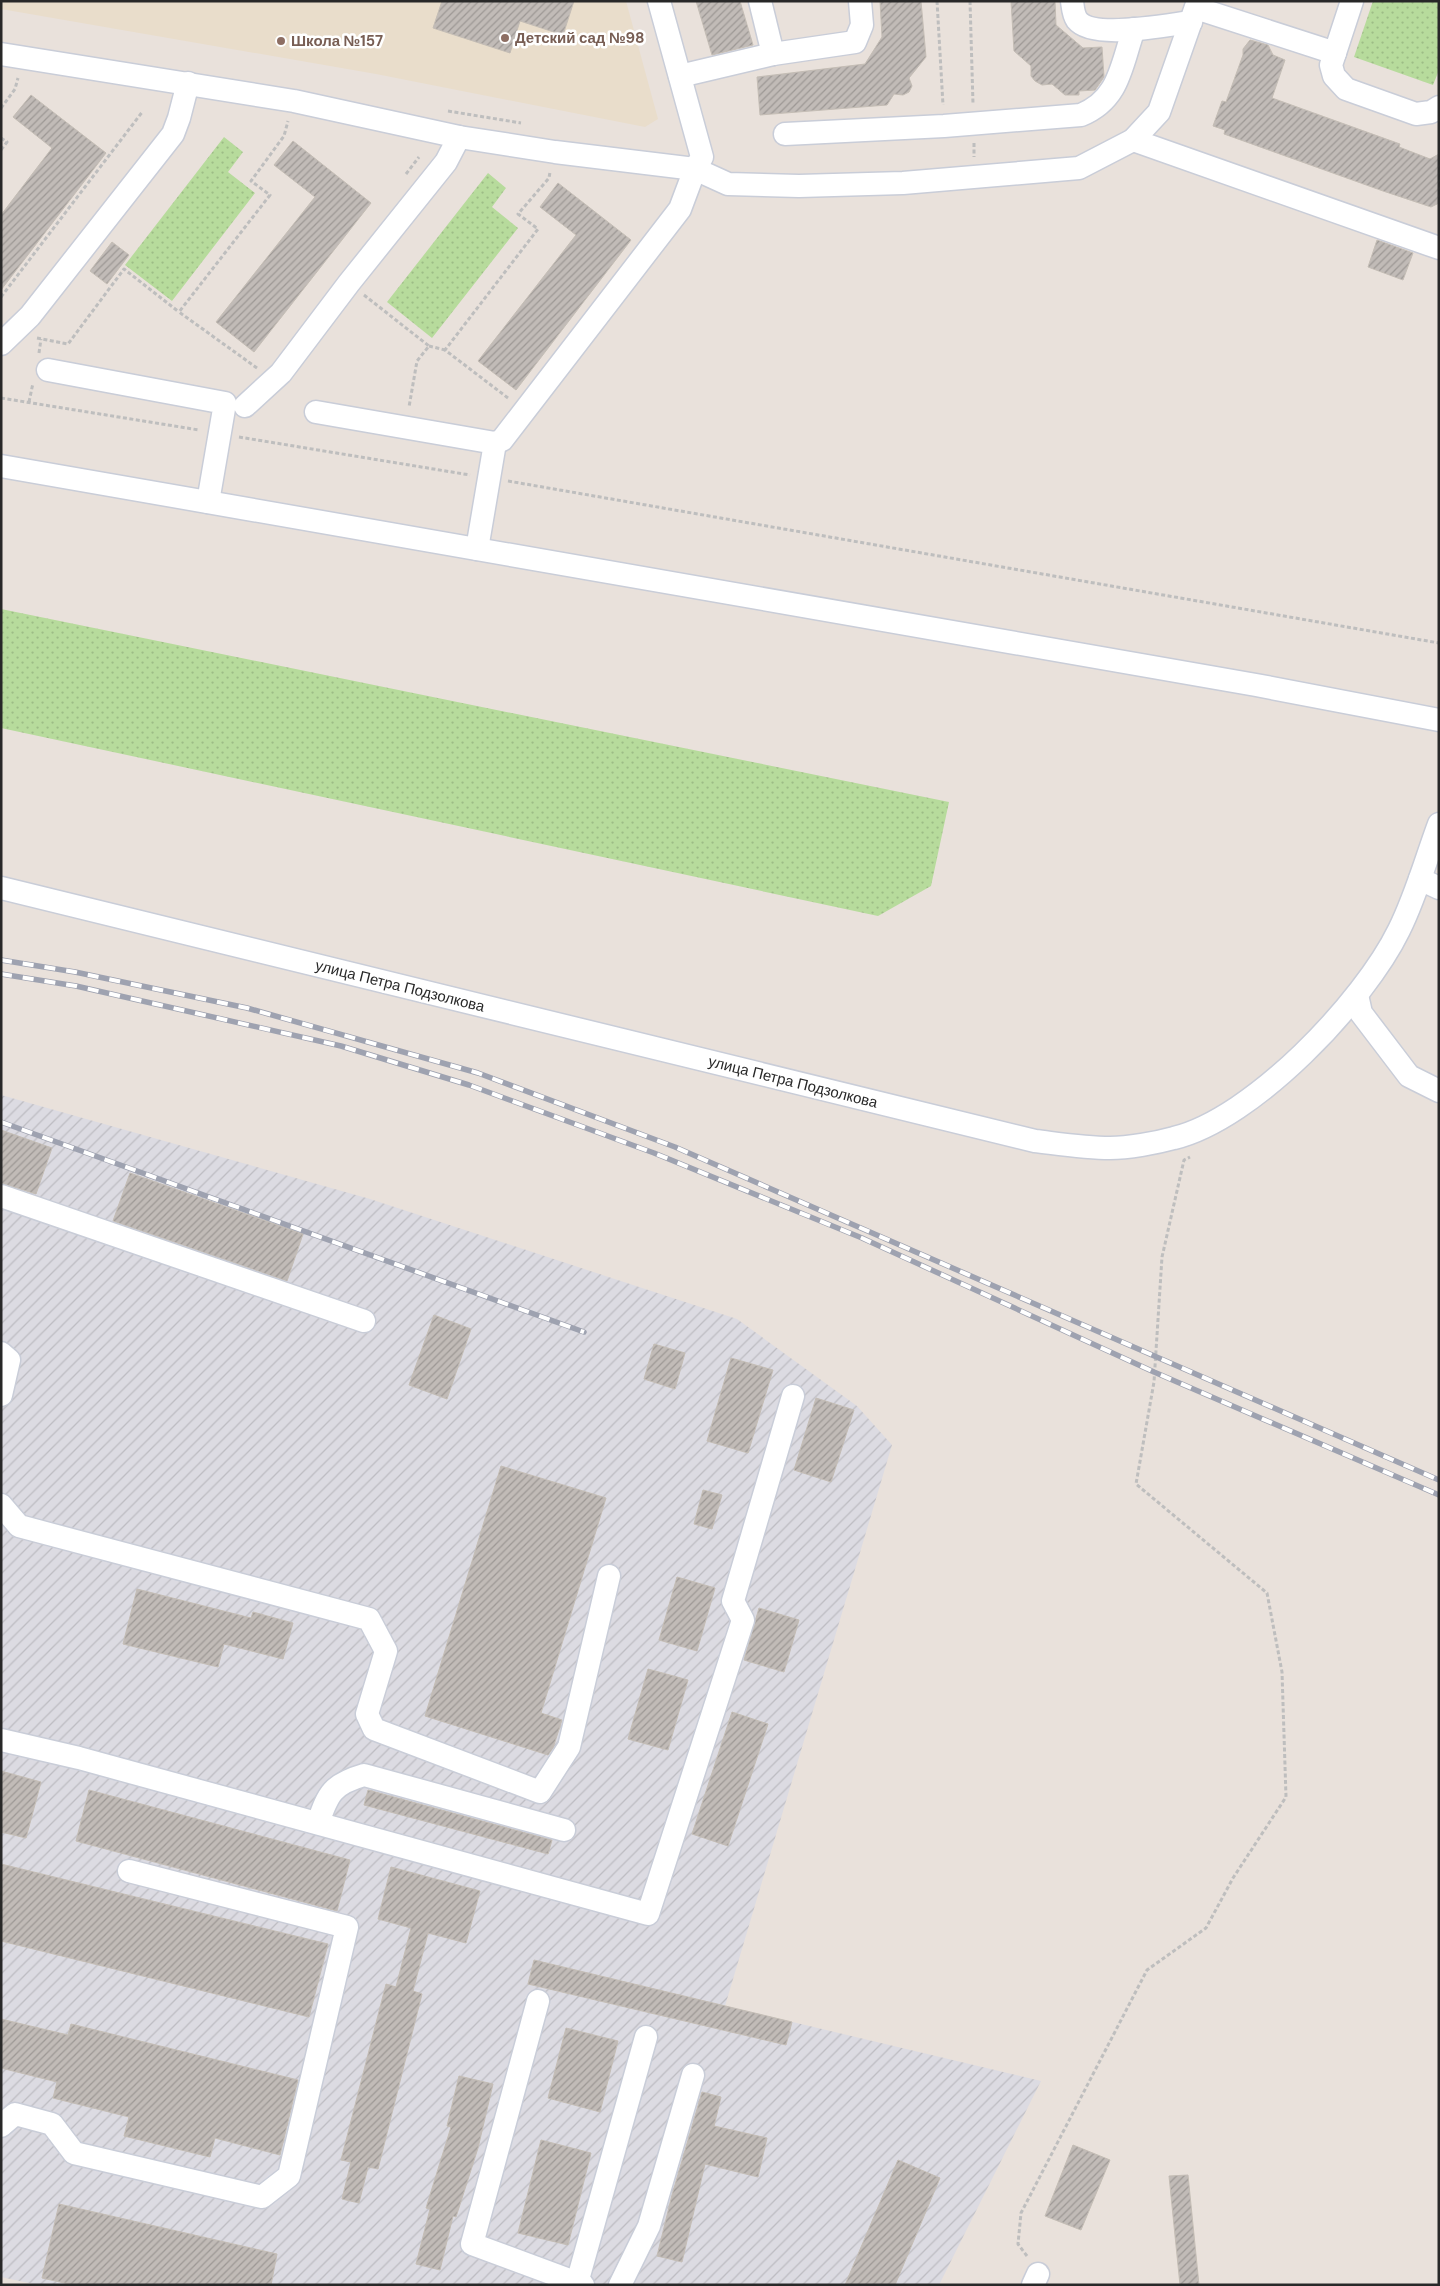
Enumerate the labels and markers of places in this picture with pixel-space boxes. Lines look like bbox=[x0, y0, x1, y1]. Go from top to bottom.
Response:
place label: Детский сад №98 bbox=[515, 28, 645, 48]
place label: Школа №157 bbox=[291, 31, 383, 51]
marker: Детский сад №98 bbox=[499, 32, 511, 44]
marker: Школа №157 bbox=[275, 35, 287, 47]

